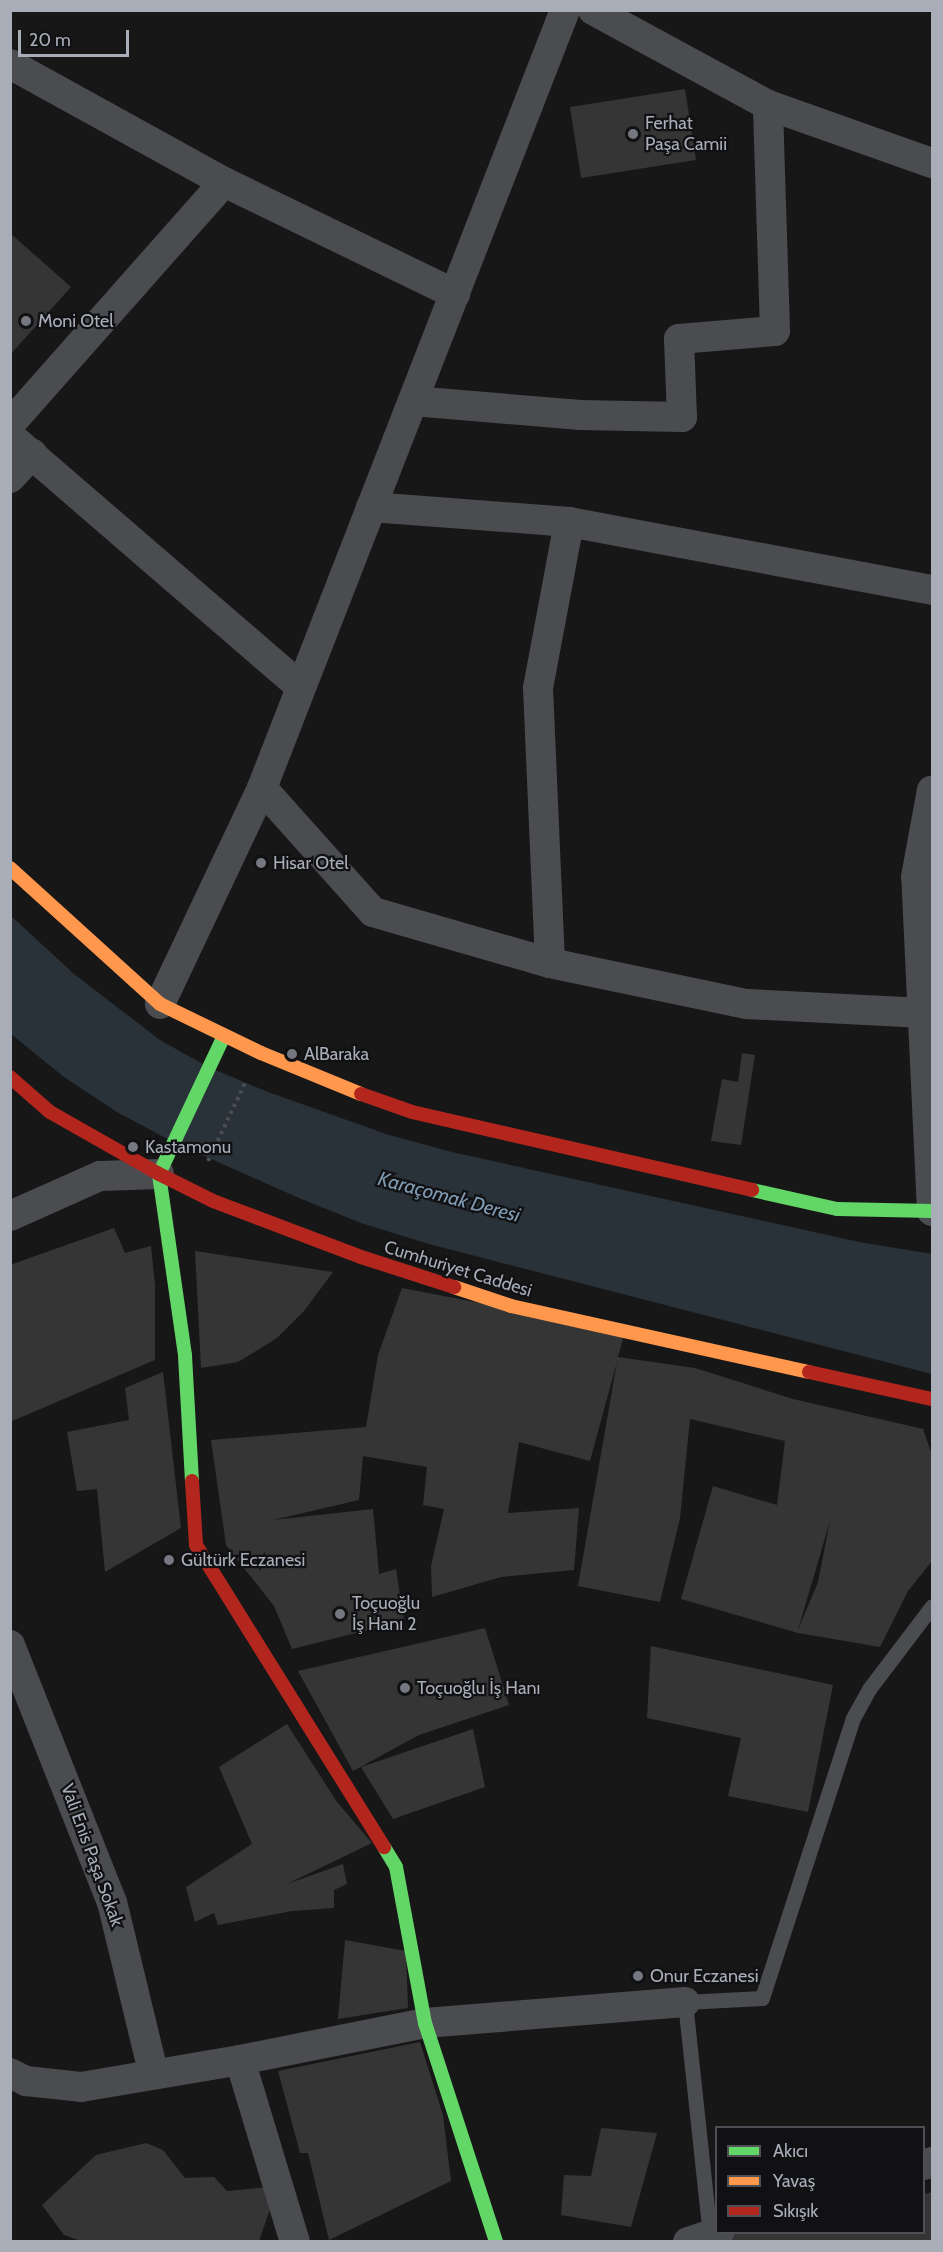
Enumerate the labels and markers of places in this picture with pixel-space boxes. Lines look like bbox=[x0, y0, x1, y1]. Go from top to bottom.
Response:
place label: Ferhat Paşa Camii bbox=[645, 113, 727, 156]
marker: Ferhat Paşa Camii bbox=[626, 127, 640, 141]
place label: Moni Otel bbox=[38, 310, 114, 332]
marker: Moni Otel bbox=[19, 314, 33, 328]
place label: Hisar Otel bbox=[273, 852, 349, 874]
marker: Hisar Otel bbox=[254, 856, 268, 870]
place label: AlBaraka bbox=[304, 1043, 369, 1065]
marker: AlBaraka bbox=[285, 1047, 299, 1061]
place label: Kastamonu bbox=[145, 1136, 231, 1158]
marker: Kastamonu bbox=[126, 1140, 140, 1154]
place label: Gültürk Eczanesi bbox=[181, 1549, 305, 1571]
marker: Gültürk Eczanesi bbox=[162, 1553, 176, 1567]
place label: Toçuoğlu İş Hanı 2 bbox=[352, 1593, 420, 1636]
marker: Toçuoğlu İş Hanı 2 bbox=[333, 1607, 347, 1621]
place label: Toçuoğlu İş Hanı bbox=[417, 1677, 540, 1699]
marker: Toçuoğlu İş Hanı bbox=[398, 1681, 412, 1695]
place label: Onur Eczanesi bbox=[650, 1965, 758, 1987]
marker: Onur Eczanesi bbox=[631, 1969, 645, 1983]

